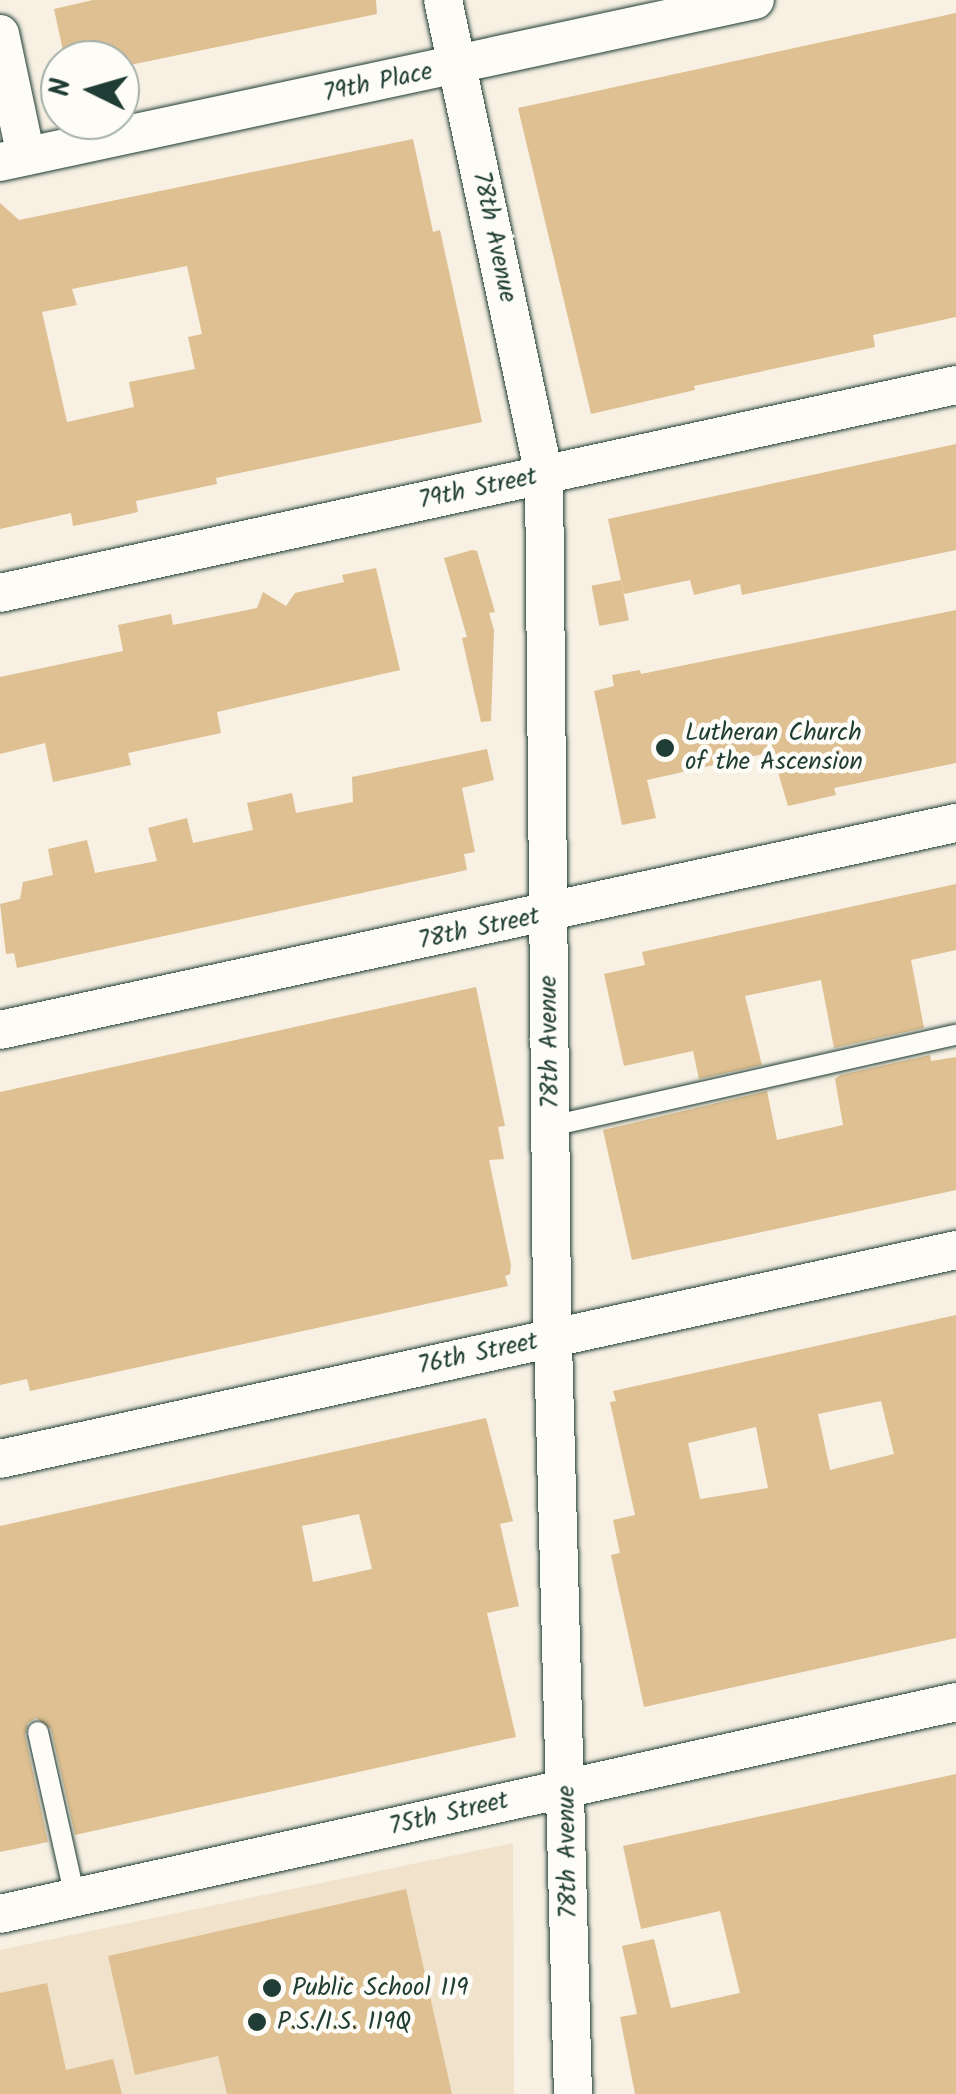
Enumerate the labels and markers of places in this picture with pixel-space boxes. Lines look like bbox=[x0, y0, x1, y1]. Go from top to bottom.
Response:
place label: Lutheran Church of the Ascension bbox=[685, 719, 863, 778]
marker: Lutheran Church of the Ascension bbox=[654, 737, 676, 759]
place label: Public School 119 bbox=[292, 1973, 468, 2003]
marker: Public School 119 bbox=[261, 1977, 283, 1999]
place label: P.S./I.S. 119Q bbox=[277, 2007, 411, 2037]
marker: P.S./I.S. 119Q bbox=[246, 2011, 268, 2033]

